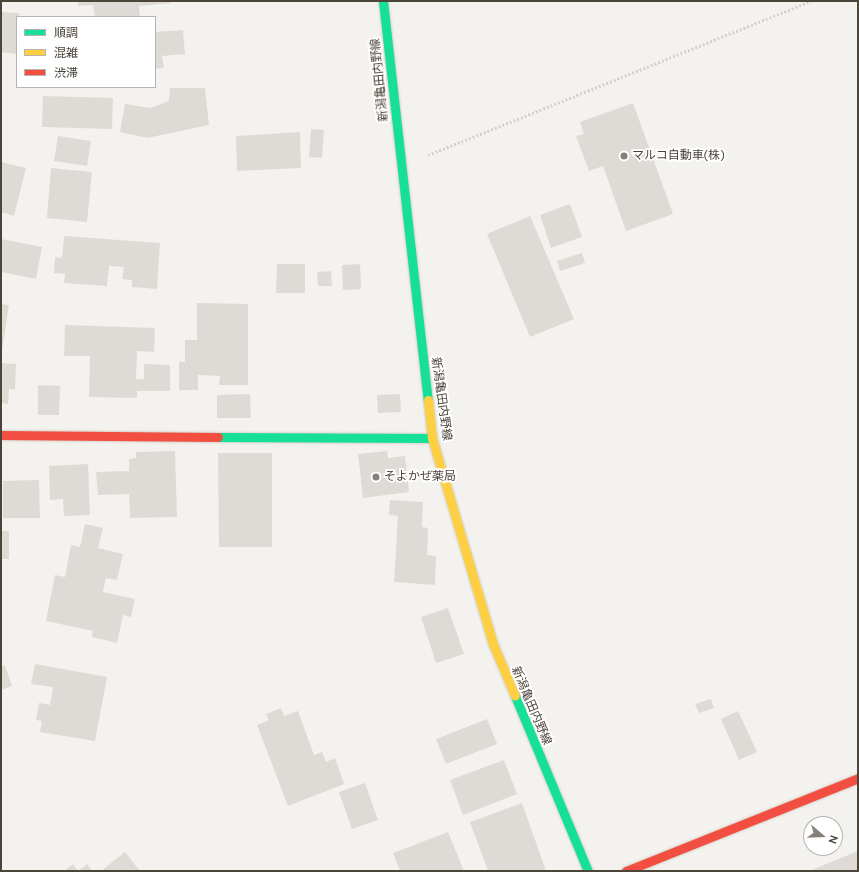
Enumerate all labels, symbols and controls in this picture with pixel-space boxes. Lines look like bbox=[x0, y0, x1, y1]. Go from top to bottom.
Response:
legend bbox=[16, 16, 156, 88]
text: 順調 bbox=[54, 25, 78, 41]
street label: 新潟亀田内野線 bbox=[368, 37, 392, 123]
text: 混雑 bbox=[54, 45, 78, 61]
text: 渋滞 bbox=[54, 65, 78, 81]
place label: マルコ自動車(株) bbox=[632, 149, 725, 163]
marker: マルコ自動車(株) bbox=[619, 151, 629, 161]
street label: 新潟亀田内野線 bbox=[428, 356, 454, 442]
place label: そよかぜ薬局 bbox=[384, 470, 456, 484]
marker: そよかぜ薬局 bbox=[371, 472, 381, 482]
street label: 新潟亀田内野線 bbox=[508, 665, 554, 747]
north arrow bbox=[803, 816, 843, 856]
text: N bbox=[825, 834, 841, 846]

